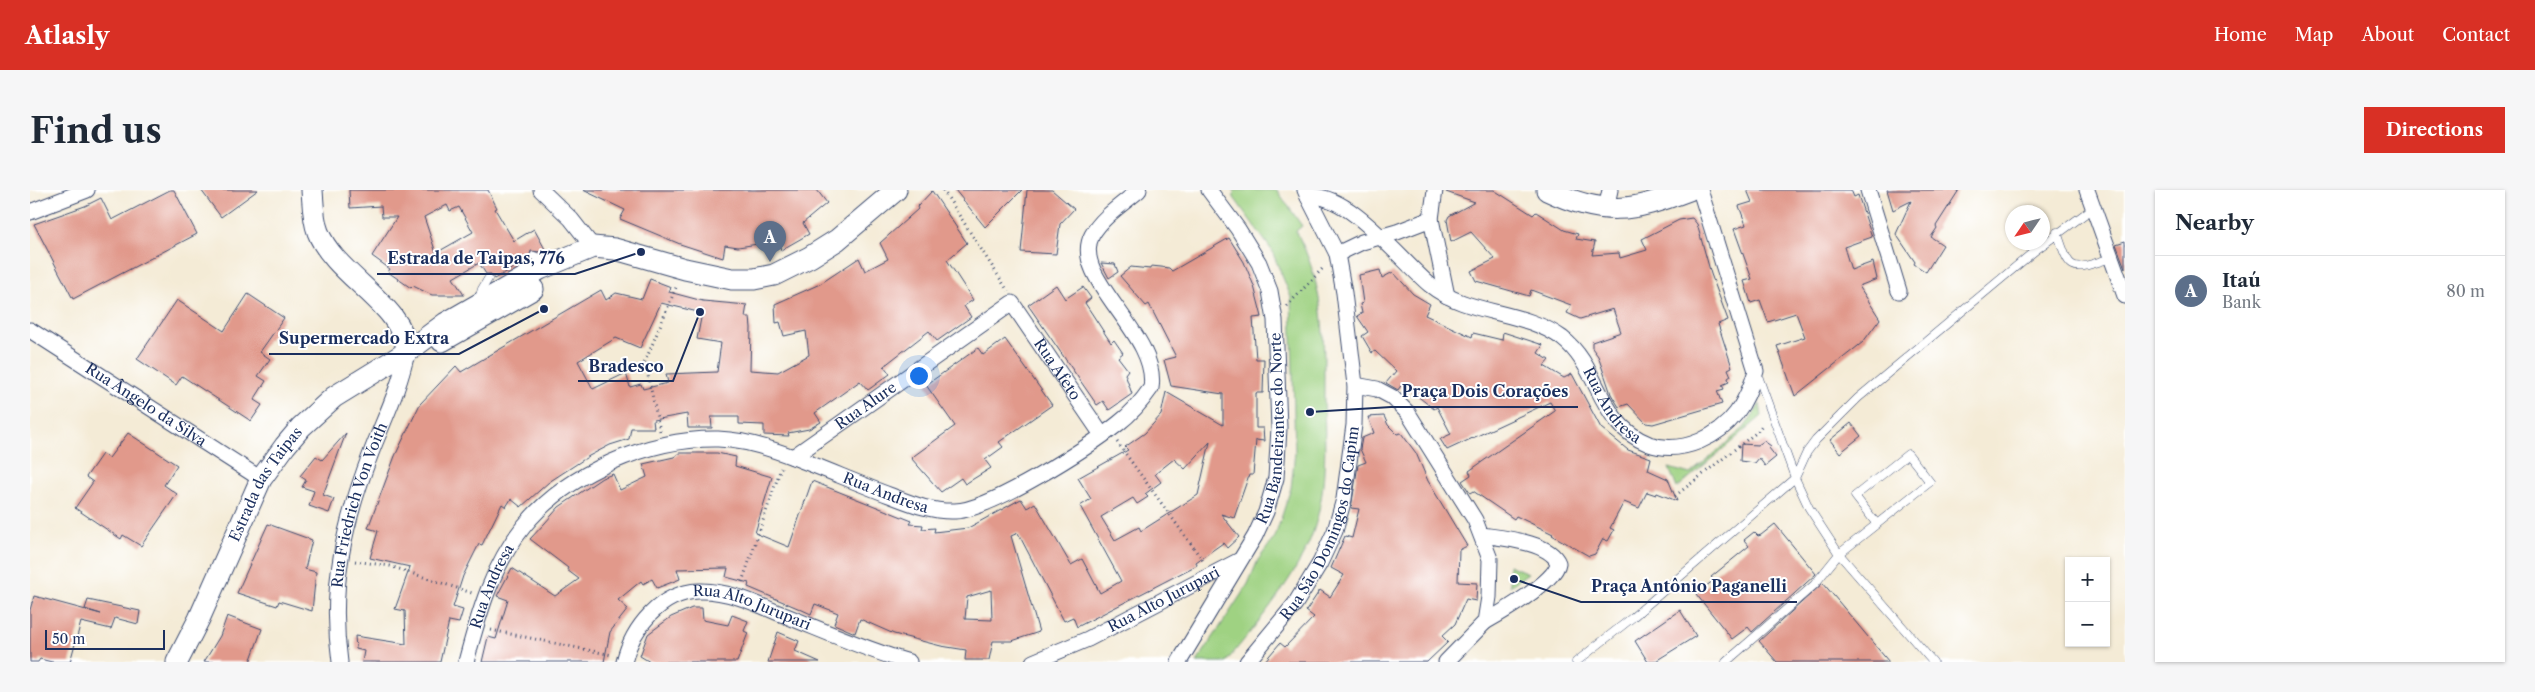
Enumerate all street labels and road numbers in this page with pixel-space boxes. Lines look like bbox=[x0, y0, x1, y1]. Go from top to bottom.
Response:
street label: Rua Bandeirantes do Norte bbox=[1252, 332, 1288, 527]
street label: Rua Afeto bbox=[1030, 335, 1085, 404]
street label: Rua Ângelo da Silva bbox=[82, 358, 210, 450]
street label: Rua Andresa bbox=[1579, 364, 1645, 447]
street label: Rua Alure bbox=[831, 377, 900, 434]
street label: Rua Friedrich Von Voith bbox=[327, 419, 392, 589]
street label: Estrada das Taipas bbox=[224, 423, 306, 544]
street label: Rua São Domingos do Capim bbox=[1275, 425, 1363, 624]
street label: Rua Andresa bbox=[840, 468, 931, 517]
street label: Rua Andresa bbox=[466, 540, 518, 631]
street label: Rua Alto Jurupari bbox=[1104, 562, 1223, 636]
street label: Rua Alto Jurupari bbox=[692, 581, 814, 634]

